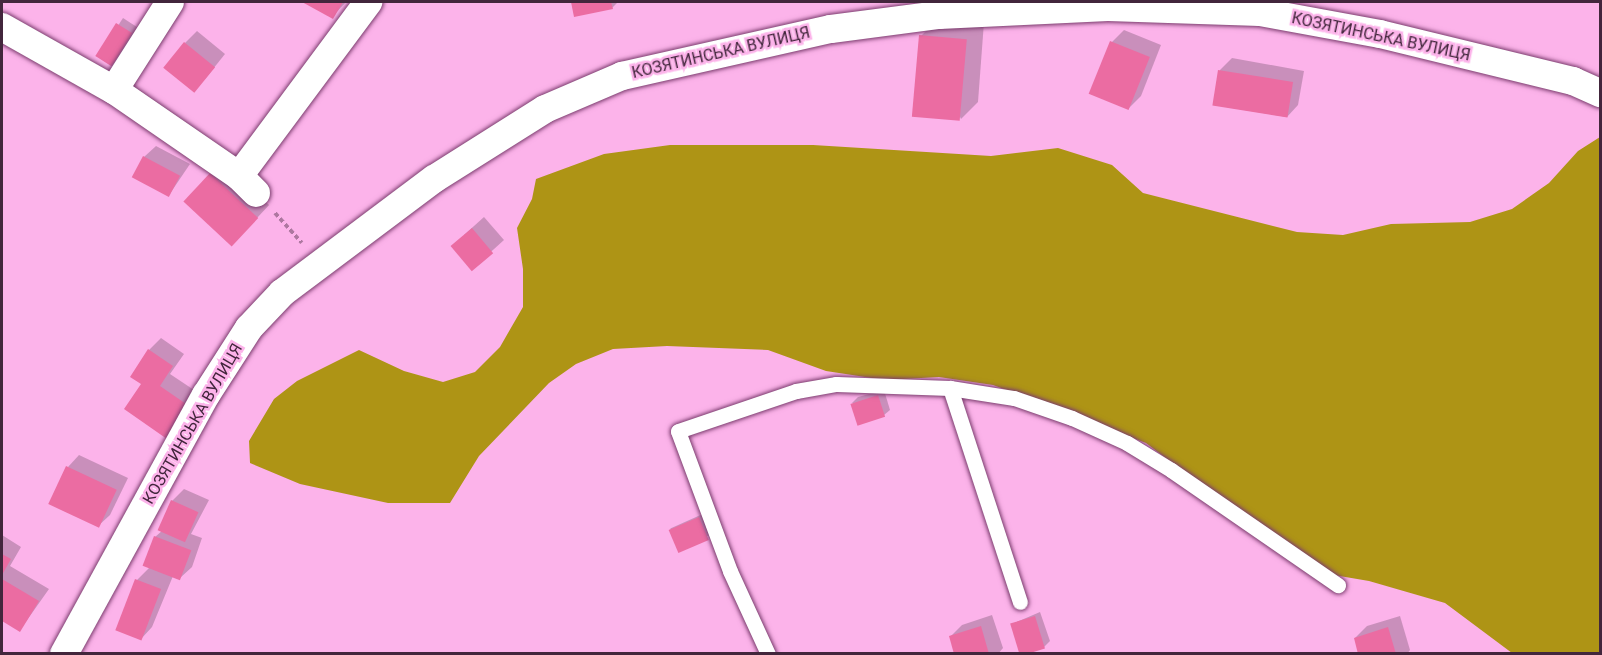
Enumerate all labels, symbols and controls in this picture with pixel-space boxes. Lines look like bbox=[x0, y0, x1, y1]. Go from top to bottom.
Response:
street label: КОЗЯТИНСЬКА ВУЛИЦЯ bbox=[1290, 9, 1472, 65]
street label: КОЗЯТИНСЬКА ВУЛИЦЯ bbox=[630, 23, 812, 83]
street label: КОЗЯТИНСЬКА ВУЛИЦЯ bbox=[139, 340, 247, 508]

